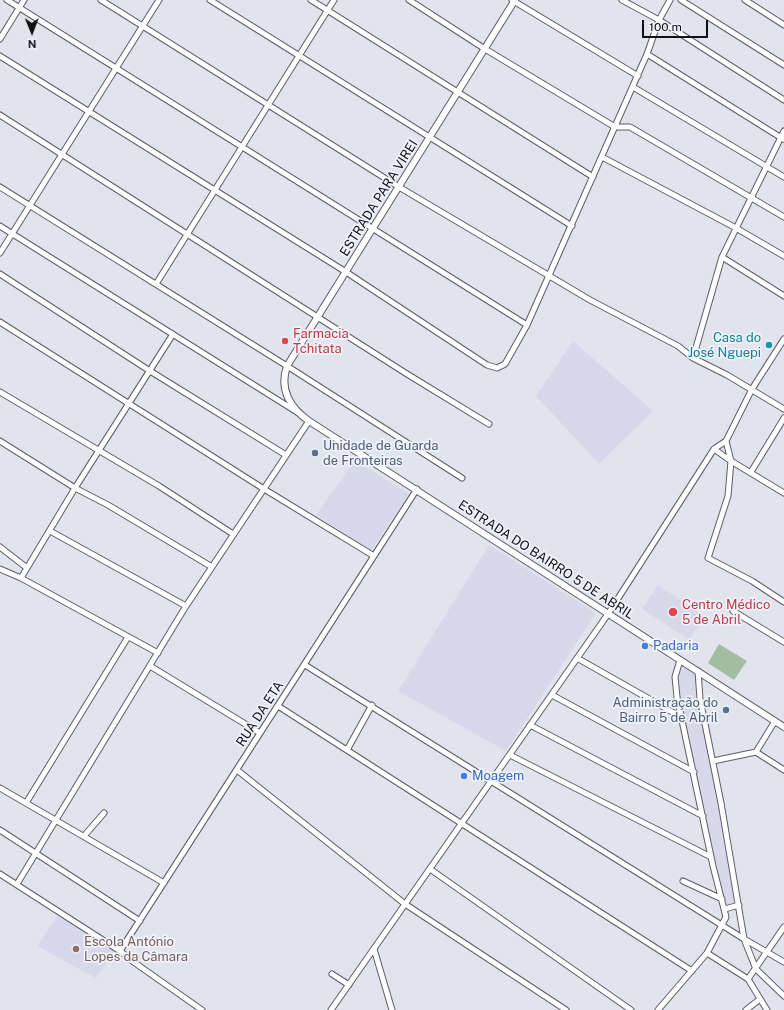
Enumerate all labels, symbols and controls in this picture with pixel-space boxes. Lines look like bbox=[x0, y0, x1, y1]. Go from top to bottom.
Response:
north arrow bbox=[12, 12, 52, 52]
scale bar bbox=[644, 12, 710, 38]
text: 100 m bbox=[649, 20, 682, 34]
text: N bbox=[28, 38, 37, 50]
street label: ESTRADA PARA VIREI bbox=[337, 137, 421, 259]
place label: Farmacia Tchitata bbox=[293, 326, 349, 357]
place label: Casa do José Nguepi bbox=[688, 330, 761, 361]
marker: Farmacia Tchitata bbox=[280, 336, 290, 346]
marker: Casa do José Nguepi bbox=[764, 340, 774, 350]
place label: Unidade de Guarda de Fronteiras bbox=[323, 438, 439, 469]
marker: Unidade de Guarda de Fronteiras bbox=[310, 448, 320, 458]
street label: ESTRADA DO BAIRRO 5 DE ABRIL bbox=[455, 497, 637, 623]
place label: Centro Médico 5 de Abril bbox=[682, 597, 770, 628]
marker: Centro Médico 5 de Abril bbox=[667, 606, 679, 618]
place label: Padaria bbox=[653, 638, 699, 654]
marker: Padaria bbox=[640, 641, 650, 651]
street label: RUA DA ETA bbox=[233, 678, 287, 750]
place label: Administração do Bairro 5 de Abril bbox=[613, 695, 718, 726]
marker: Administração do Bairro 5 de Abril bbox=[721, 705, 731, 715]
place label: Moagem bbox=[472, 768, 524, 784]
marker: Moagem bbox=[459, 771, 469, 781]
place label: Escola António Lopes da Câmara bbox=[84, 934, 188, 965]
marker: Escola António Lopes da Câmara bbox=[71, 944, 81, 954]

